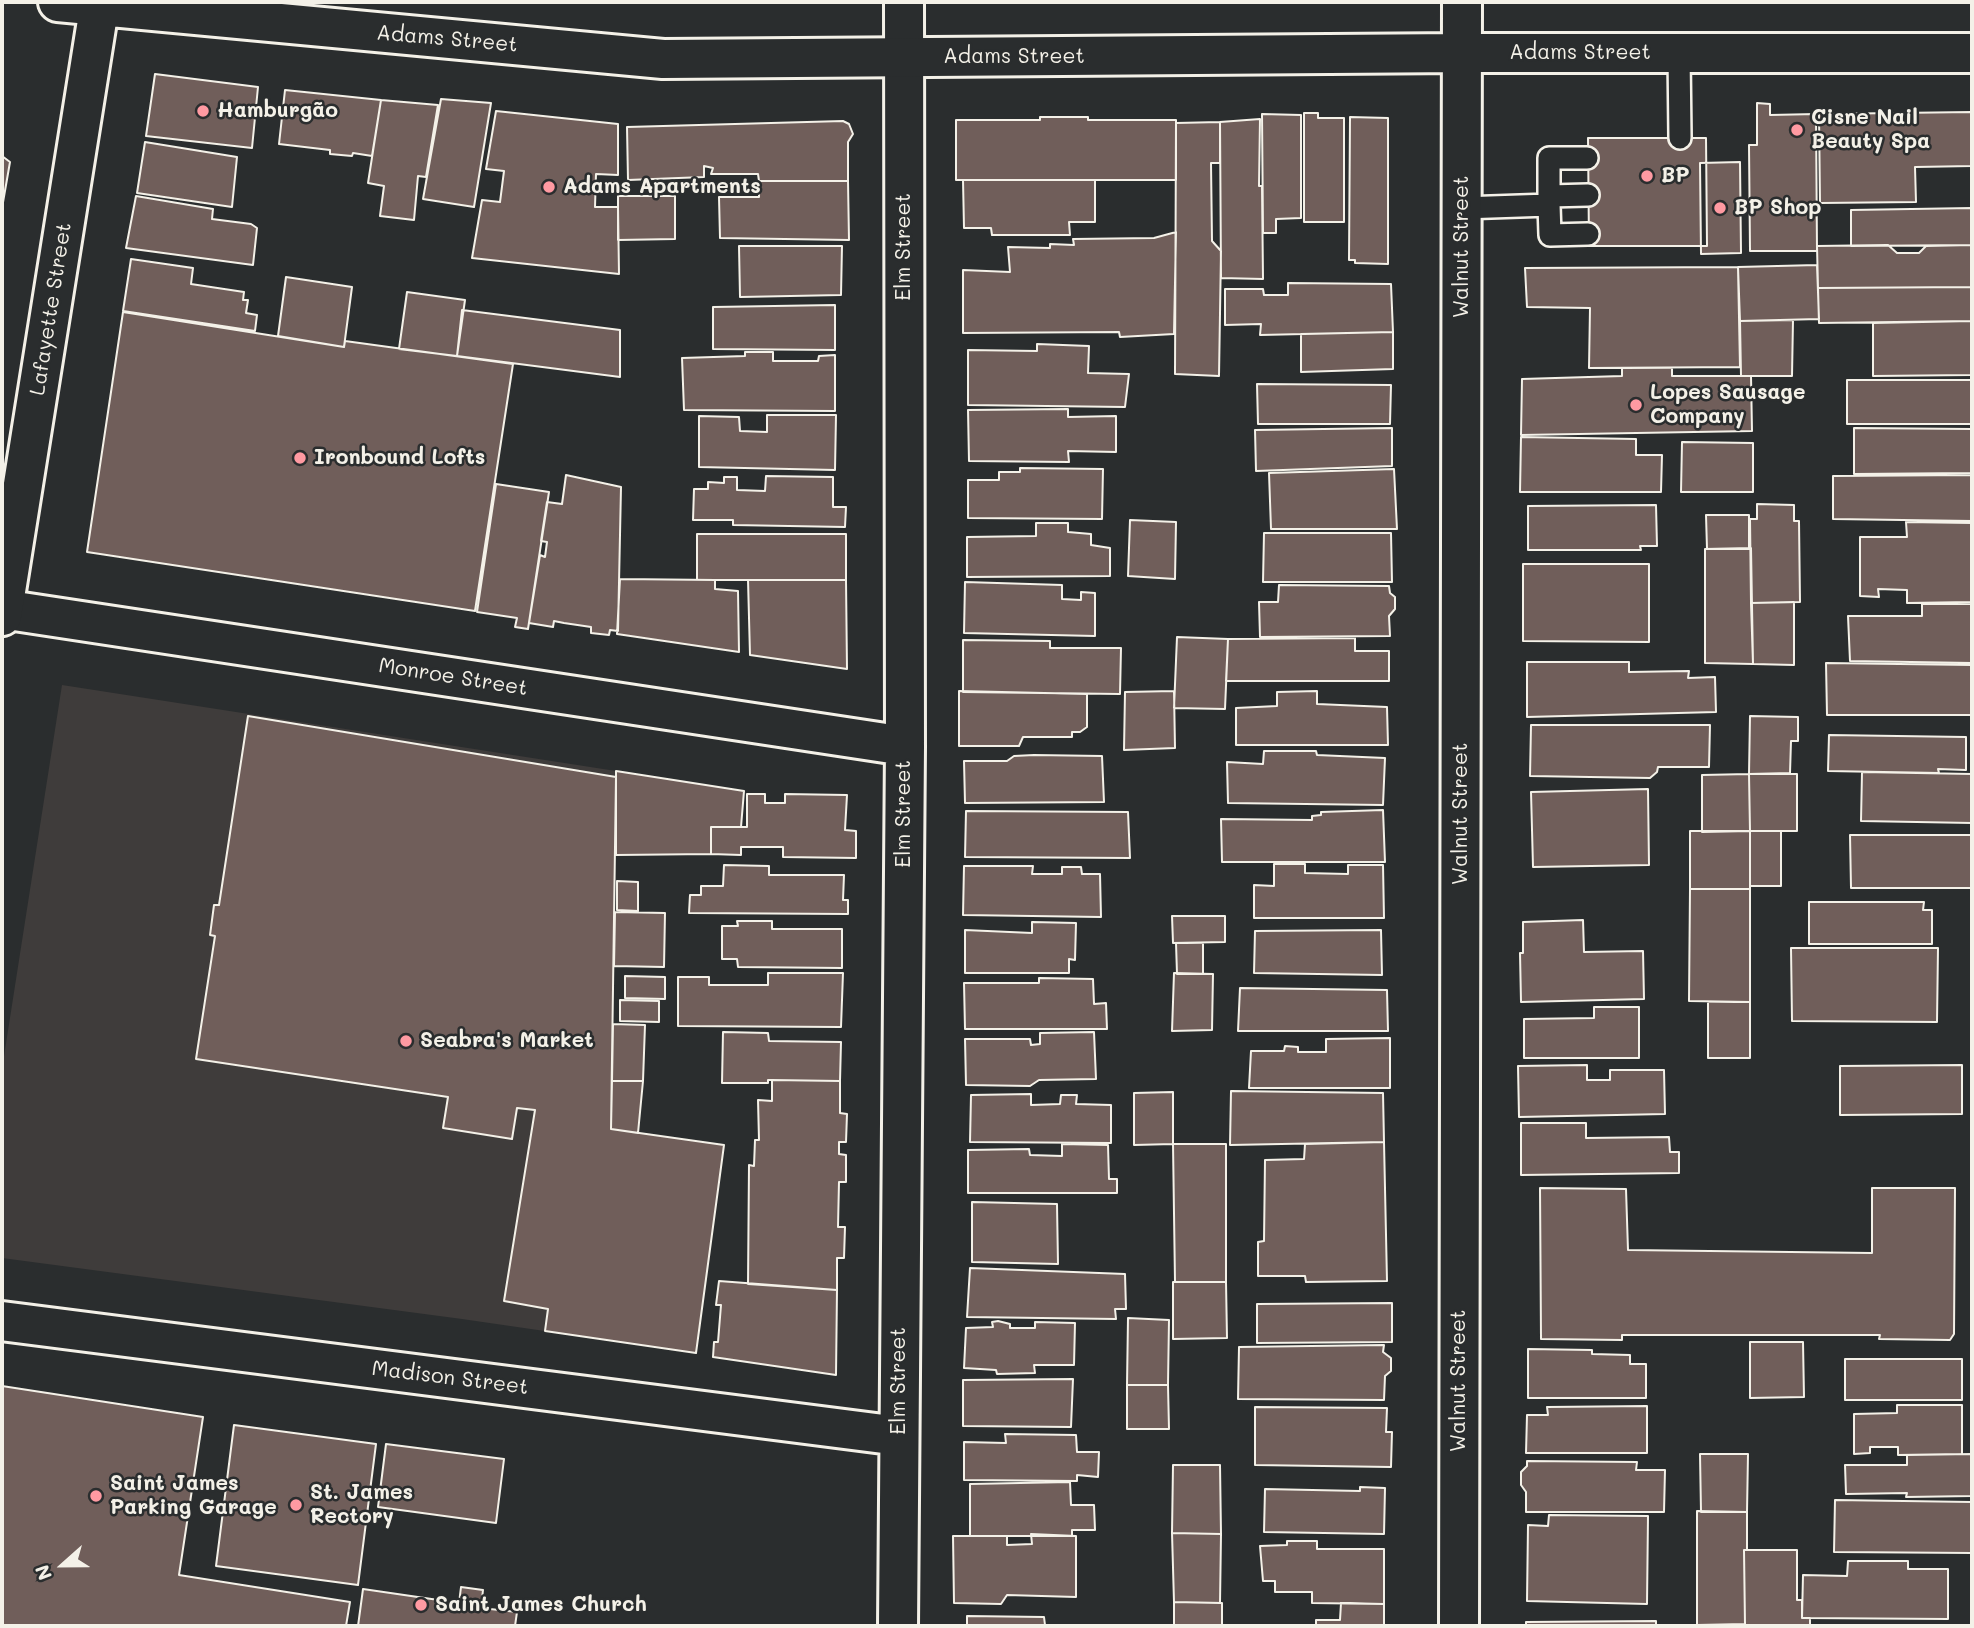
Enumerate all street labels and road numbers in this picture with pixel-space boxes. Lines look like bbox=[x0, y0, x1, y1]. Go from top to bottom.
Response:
street label: Adams Street bbox=[375, 20, 519, 58]
street label: Adams Street bbox=[1509, 40, 1651, 66]
street label: Adams Street bbox=[943, 44, 1085, 70]
street label: Walnut Street bbox=[1449, 176, 1475, 318]
street label: Elm Street bbox=[891, 193, 917, 301]
street label: Lafayette Street bbox=[25, 221, 77, 397]
street label: Monroe Street bbox=[377, 653, 529, 701]
street label: Walnut Street bbox=[1448, 743, 1474, 885]
street label: Elm Street bbox=[891, 760, 917, 868]
street label: Walnut Street bbox=[1446, 1310, 1472, 1452]
street label: Elm Street bbox=[886, 1327, 912, 1435]
street label: Madison Street bbox=[370, 1356, 530, 1400]

